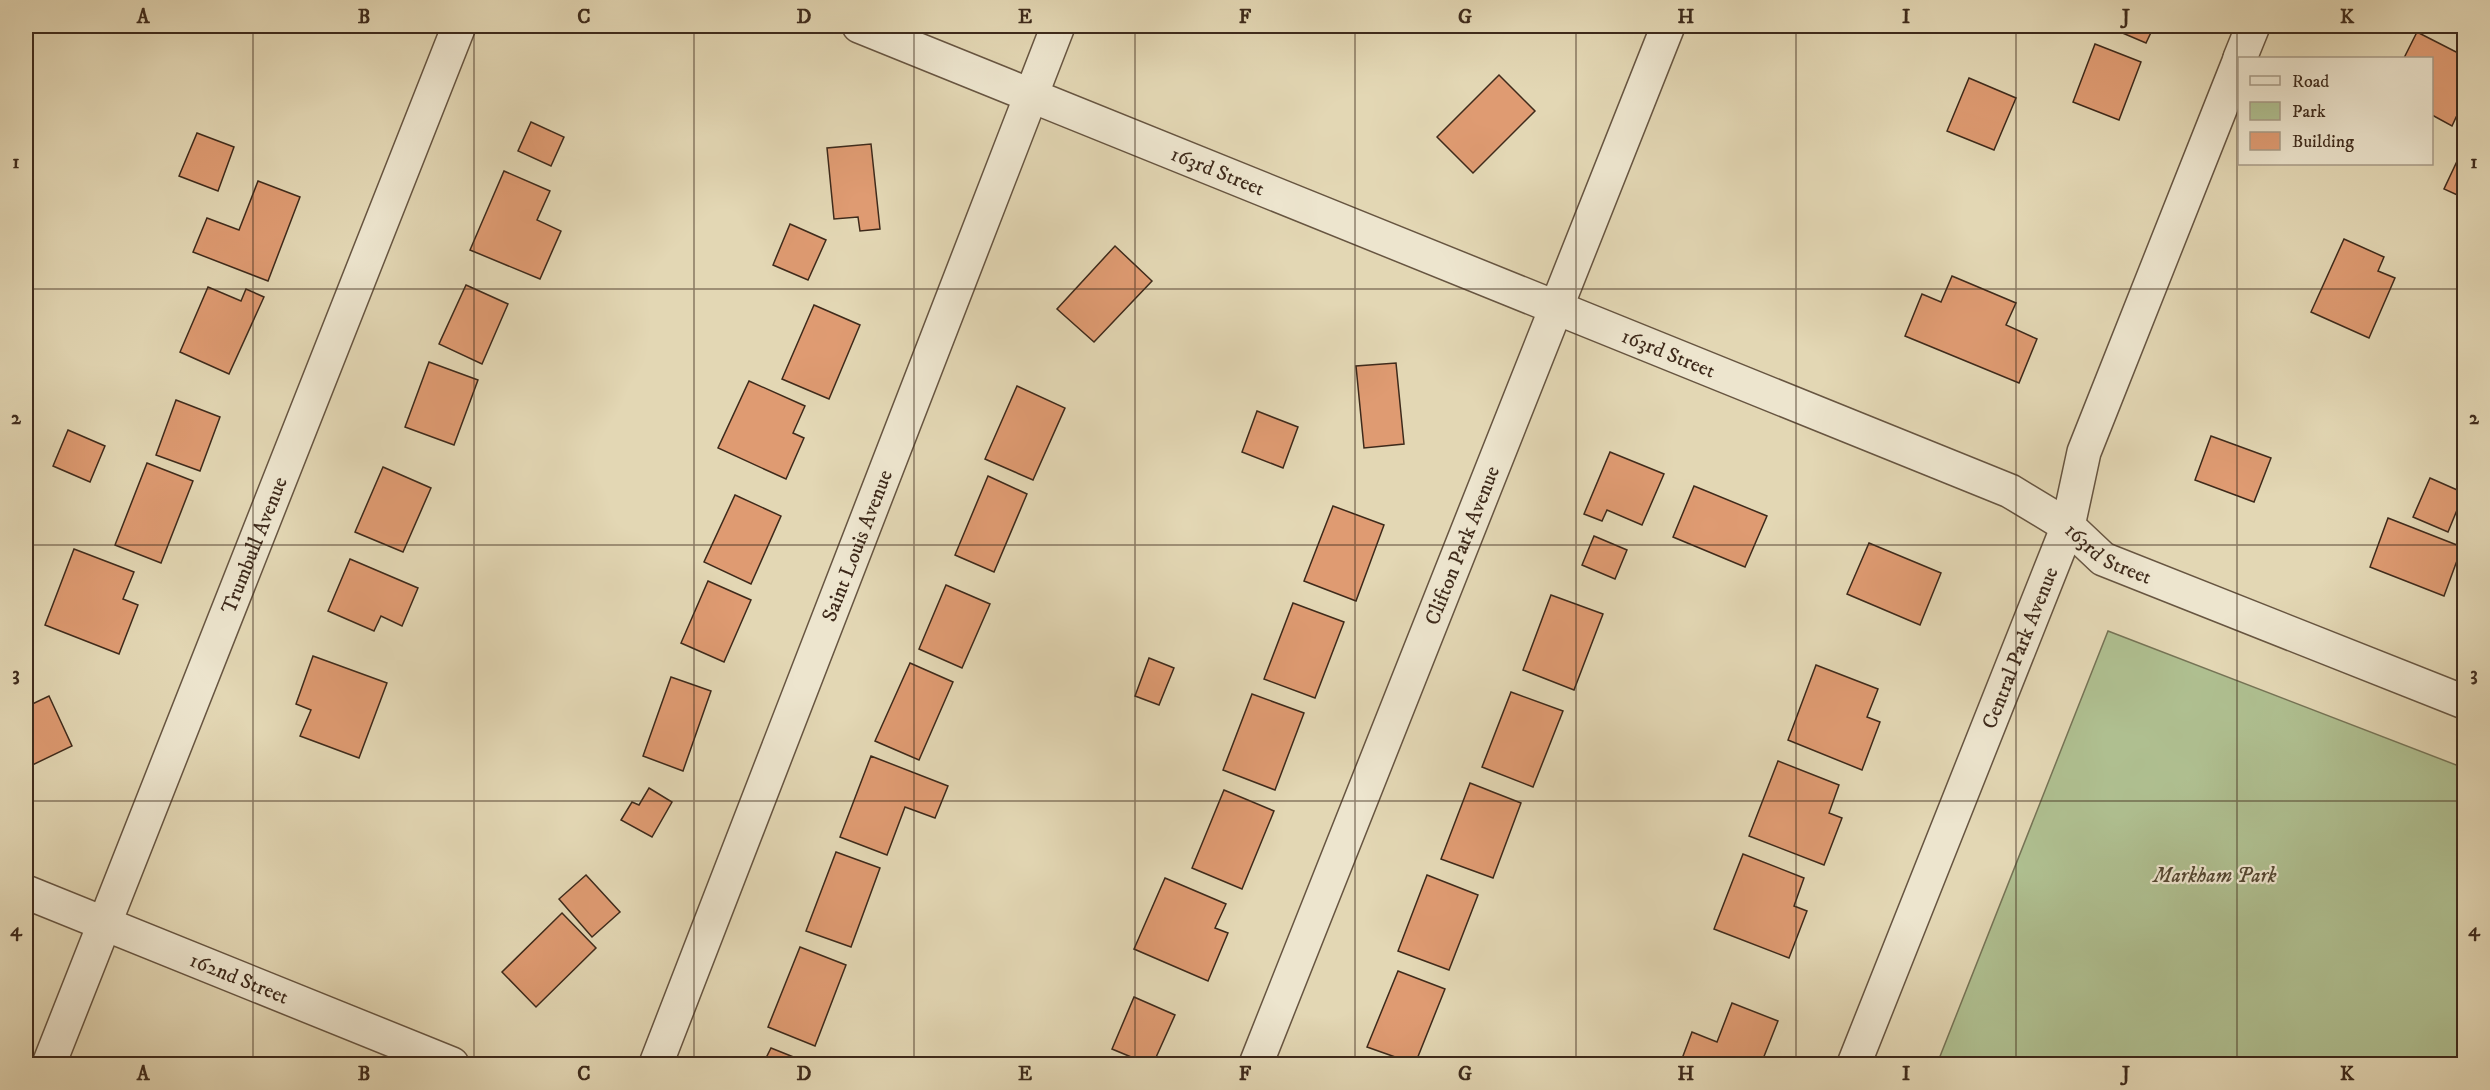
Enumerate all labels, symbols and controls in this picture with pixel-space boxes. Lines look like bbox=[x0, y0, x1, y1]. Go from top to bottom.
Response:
text: A bbox=[136, 5, 151, 30]
text: B bbox=[358, 5, 370, 30]
text: C bbox=[577, 5, 591, 30]
text: D bbox=[797, 5, 812, 30]
text: E bbox=[1018, 5, 1032, 30]
text: F bbox=[1239, 5, 1252, 30]
text: G bbox=[1458, 5, 1472, 30]
text: H bbox=[1678, 5, 1695, 30]
text: I bbox=[1902, 5, 1910, 30]
text: J bbox=[2120, 5, 2130, 30]
text: K bbox=[2340, 5, 2355, 30]
legend bbox=[2238, 57, 2433, 165]
text: Road bbox=[2292, 71, 2329, 93]
text: Park bbox=[2292, 101, 2326, 123]
text: Building bbox=[2292, 131, 2354, 153]
street label: 163rd Street bbox=[1167, 141, 1268, 203]
text: 1 bbox=[12, 150, 20, 175]
text: 1 bbox=[2470, 150, 2478, 175]
street label: 163rd Street bbox=[1617, 323, 1719, 385]
text: 2 bbox=[11, 406, 22, 431]
text: 2 bbox=[2469, 406, 2480, 431]
street label: Clifton Park Avenue bbox=[1419, 462, 1506, 629]
street label: Saint Louis Avenue bbox=[817, 466, 899, 625]
street label: Trumbull Avenue bbox=[216, 473, 294, 618]
street label: 163rd Street bbox=[2059, 518, 2155, 591]
street label: Central Park Avenue bbox=[1977, 563, 2065, 733]
text: 3 bbox=[12, 662, 20, 687]
text: 3 bbox=[2470, 662, 2478, 687]
park label: Markham Park bbox=[2151, 863, 2277, 889]
text: 4 bbox=[10, 918, 23, 943]
text: 4 bbox=[2468, 918, 2481, 943]
street label: 162nd Street bbox=[186, 947, 292, 1011]
text: A bbox=[136, 1062, 151, 1087]
text: B bbox=[358, 1062, 370, 1087]
text: C bbox=[577, 1062, 591, 1087]
text: D bbox=[797, 1062, 812, 1087]
text: E bbox=[1018, 1062, 1032, 1087]
text: F bbox=[1239, 1062, 1252, 1087]
text: G bbox=[1458, 1062, 1472, 1087]
text: H bbox=[1678, 1062, 1695, 1087]
text: I bbox=[1902, 1062, 1910, 1087]
text: J bbox=[2120, 1062, 2130, 1087]
text: K bbox=[2340, 1062, 2355, 1087]

